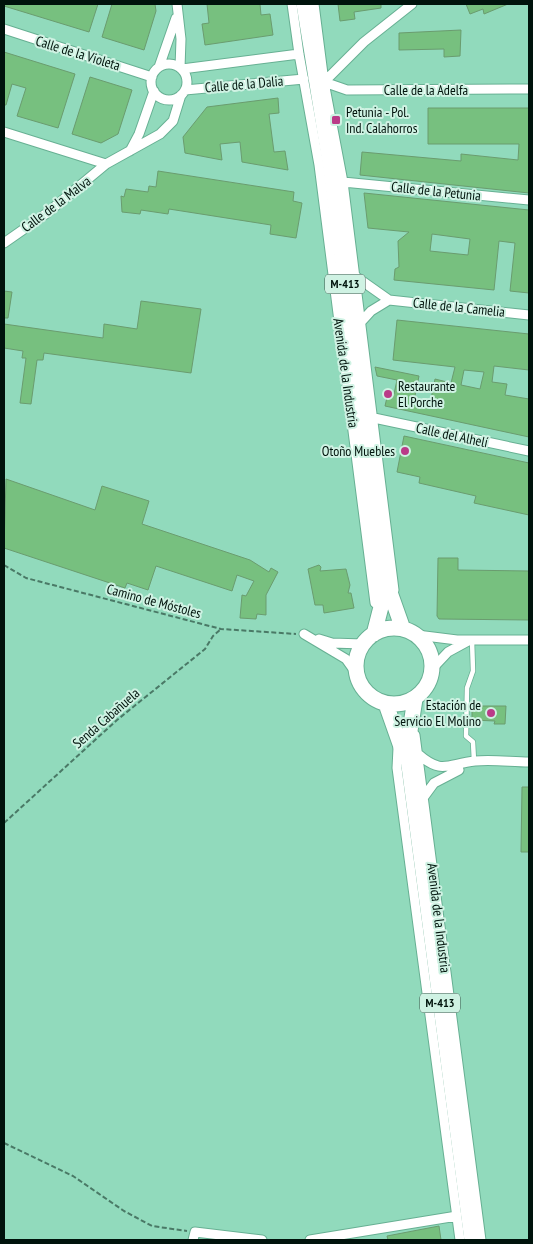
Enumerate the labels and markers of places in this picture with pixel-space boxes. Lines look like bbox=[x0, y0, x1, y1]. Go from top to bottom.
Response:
place label: Petunia - Pol. Ind. Calahorros bbox=[346, 103, 418, 137]
marker: Petunia - Pol. Ind. Calahorros bbox=[330, 114, 342, 126]
place label: Restaurante El Porche bbox=[398, 377, 456, 411]
marker: Restaurante El Porche bbox=[382, 388, 394, 400]
place label: Otoño Muebles bbox=[322, 442, 395, 460]
marker: Otoño Muebles bbox=[399, 445, 411, 457]
place label: Estación de Servicio El Molino bbox=[394, 696, 481, 730]
marker: Estación de Servicio El Molino bbox=[485, 707, 497, 719]

